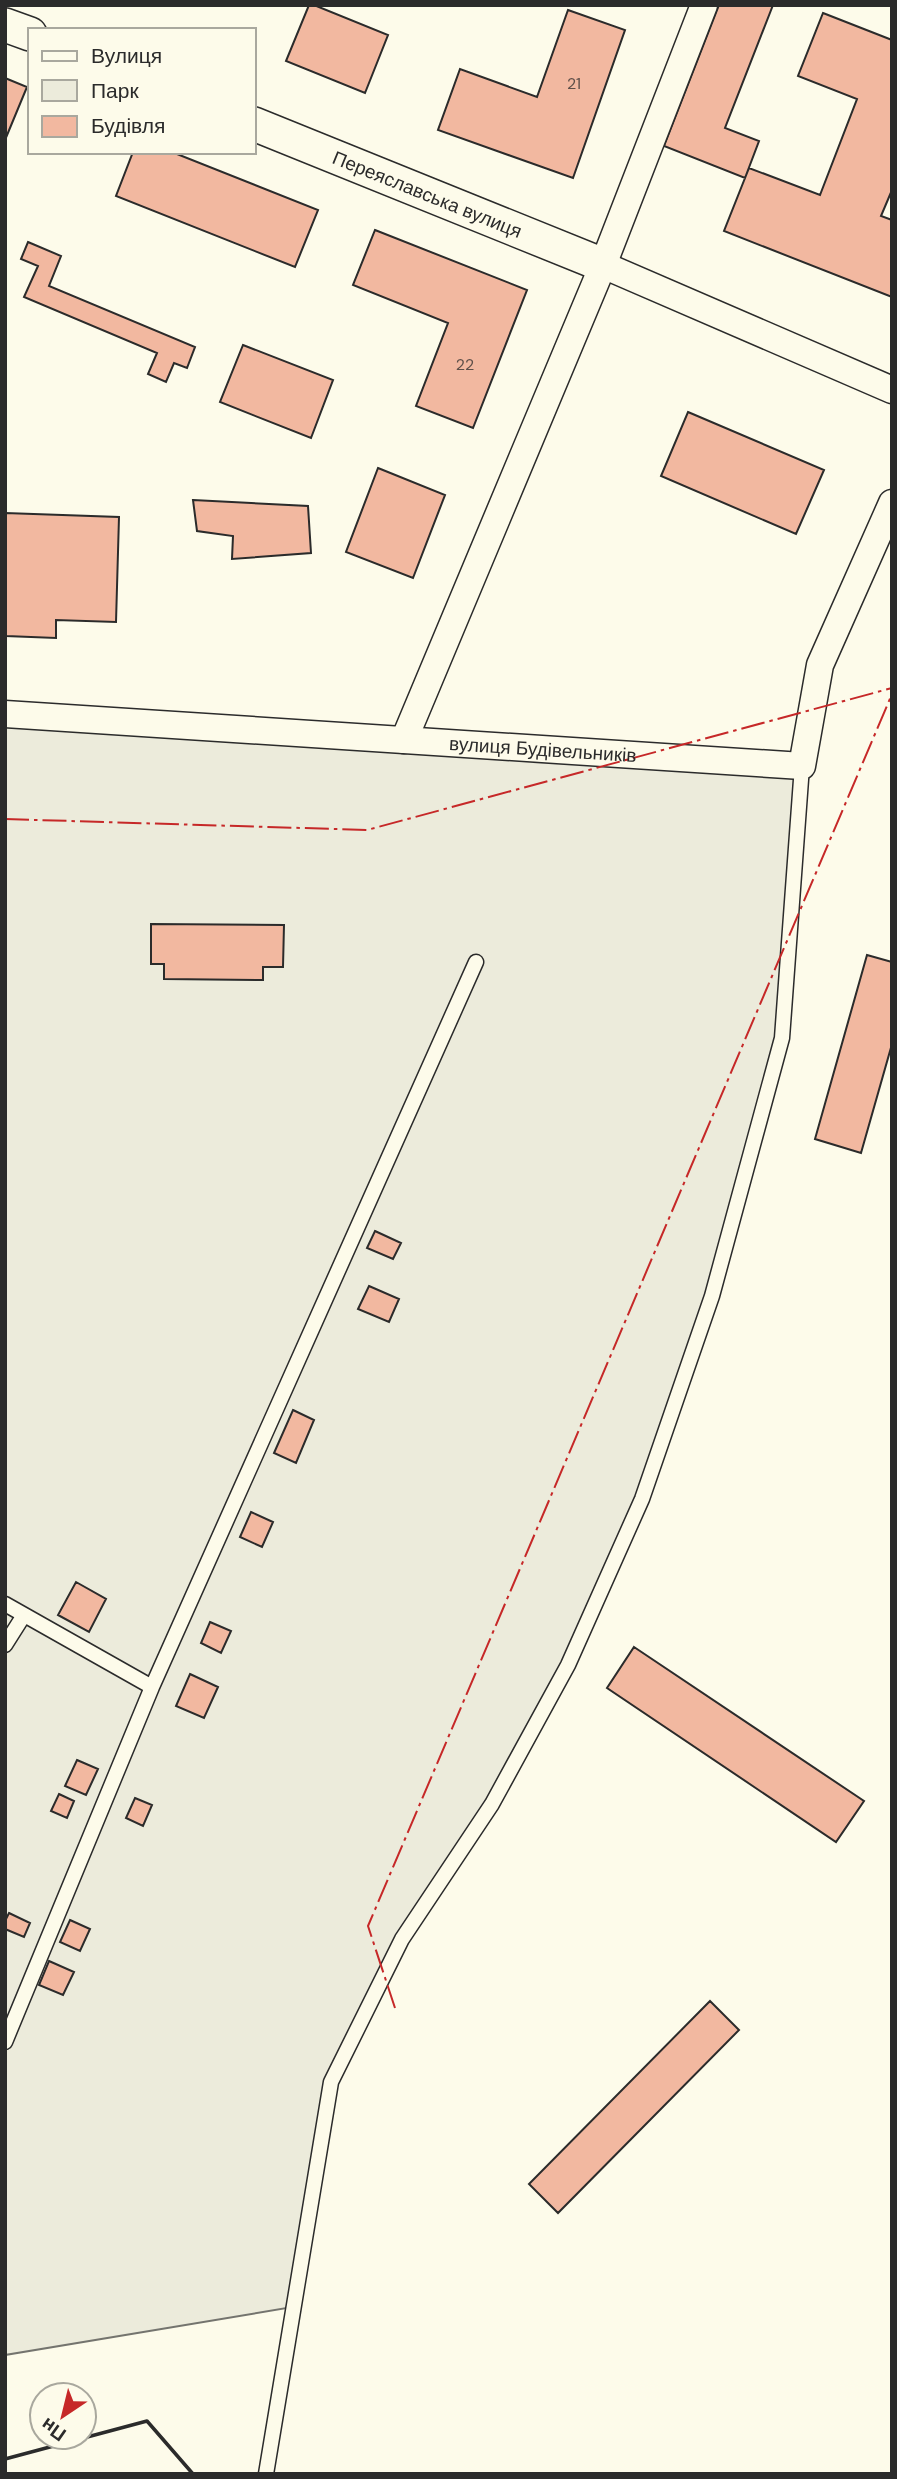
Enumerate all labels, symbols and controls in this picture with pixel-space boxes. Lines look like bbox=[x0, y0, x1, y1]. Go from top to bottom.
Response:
legend bbox=[28, 28, 256, 154]
text: Вулиця bbox=[91, 42, 162, 70]
house number: 21 bbox=[567, 73, 581, 94]
text: Парк bbox=[91, 77, 139, 105]
text: Будівля bbox=[91, 112, 165, 140]
street label: Переяславська вулиця bbox=[329, 145, 526, 244]
house number: 22 bbox=[456, 354, 474, 375]
street label: вулиця Будівельників bbox=[448, 731, 637, 768]
north arrow bbox=[28, 2381, 98, 2451]
text: Пн bbox=[36, 2412, 71, 2447]

